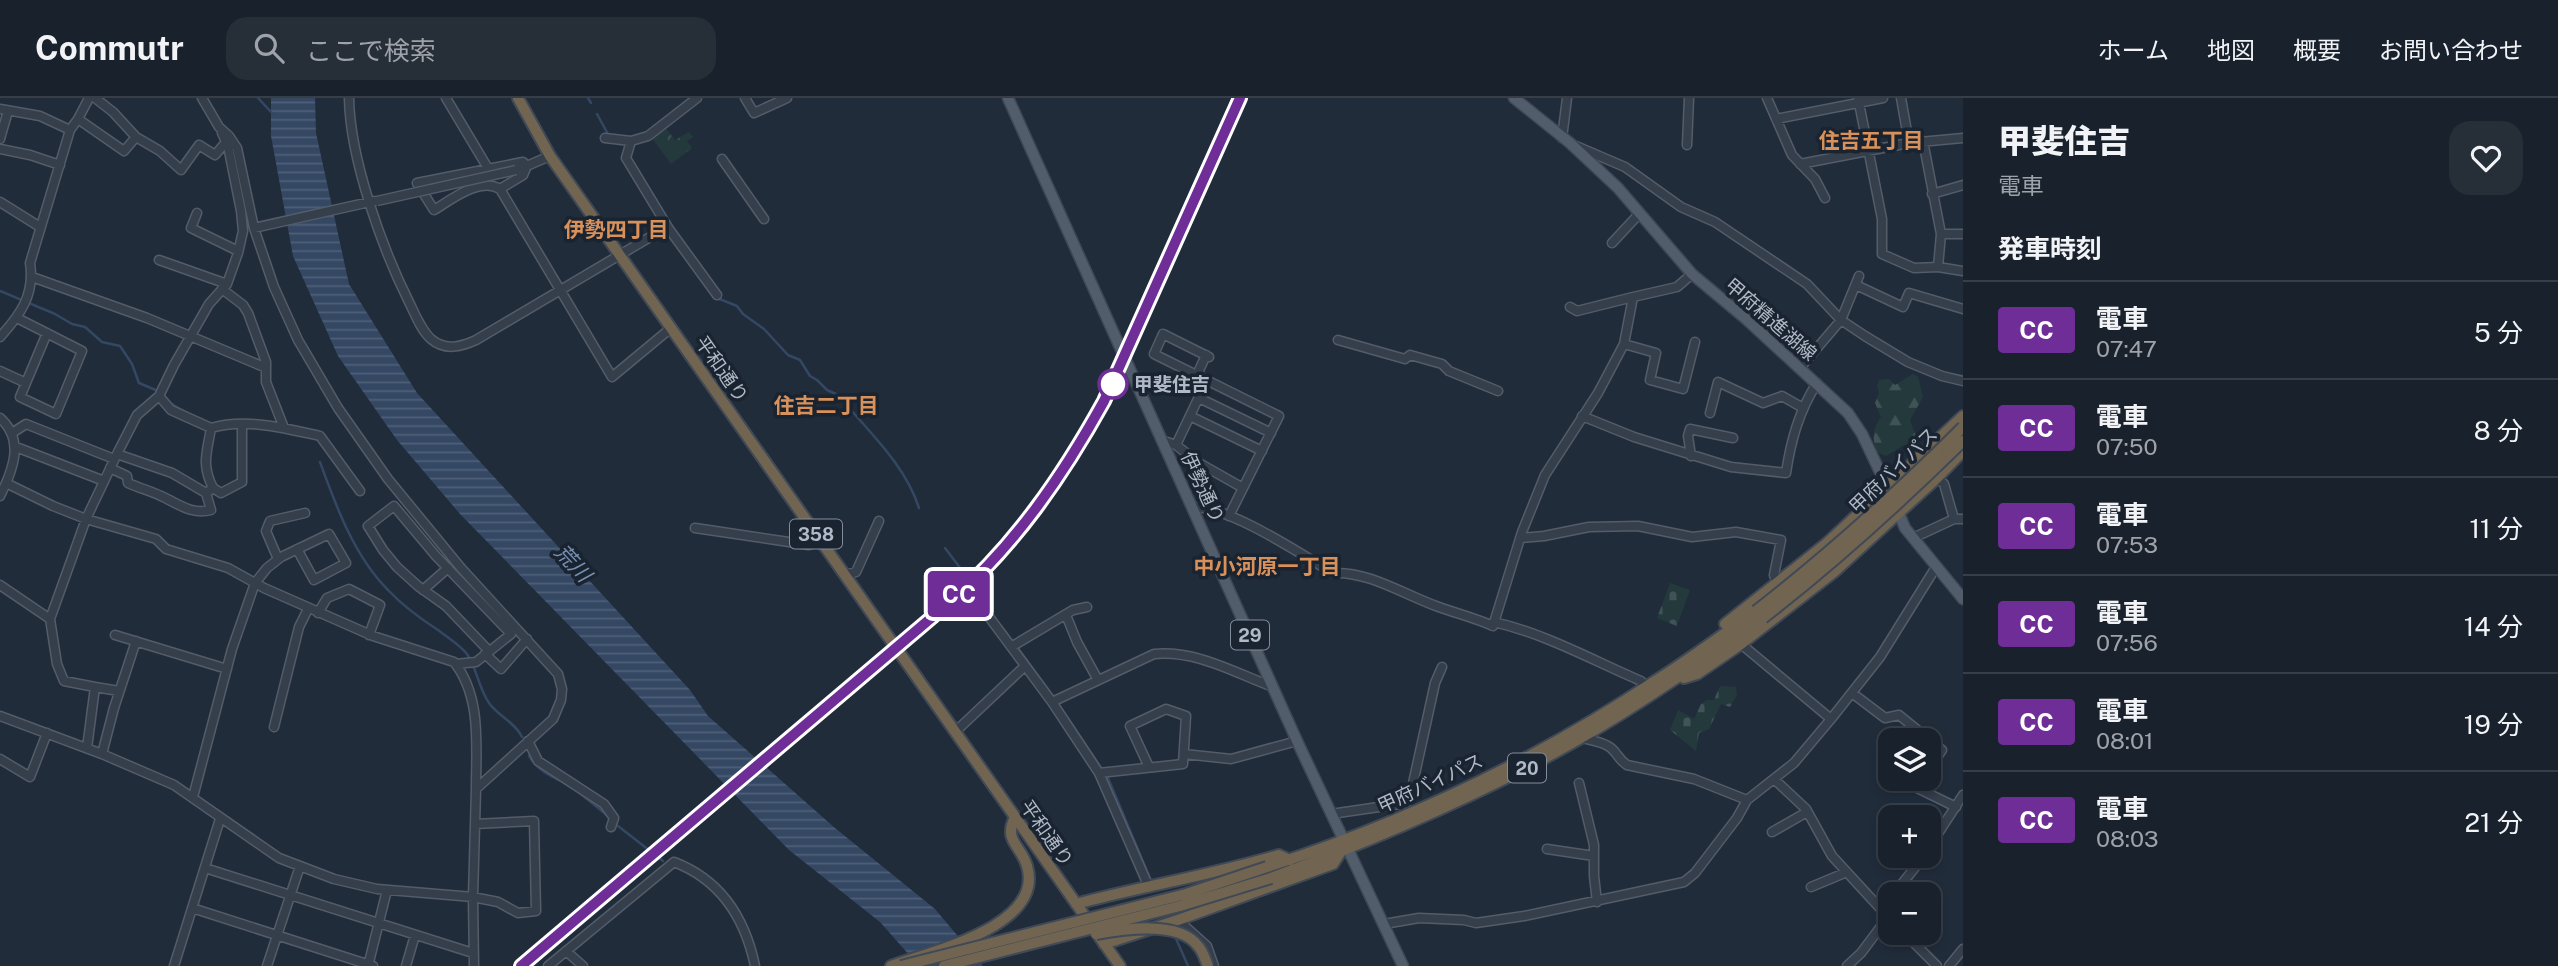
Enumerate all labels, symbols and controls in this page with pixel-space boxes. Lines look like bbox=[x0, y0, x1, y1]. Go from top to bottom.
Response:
search box bbox=[226, 17, 716, 80]
text: Commutr bbox=[35, 29, 184, 67]
icon: search bbox=[250, 29, 288, 67]
text: ここで検索 bbox=[306, 35, 436, 66]
text: ホーム bbox=[2098, 36, 2169, 64]
text: 地図 bbox=[2207, 36, 2255, 64]
text: 概要 bbox=[2293, 36, 2341, 64]
text: お問い合わせ bbox=[2379, 36, 2523, 64]
button: heart bbox=[2449, 121, 2523, 195]
text: 甲斐住吉 bbox=[1998, 122, 2130, 160]
district label: 住吉五丁目 bbox=[1819, 128, 1924, 153]
text: 電車 bbox=[1998, 172, 2044, 199]
district label: 伊勢四丁目 bbox=[564, 217, 669, 242]
text: 発車時刻 bbox=[1998, 233, 2102, 264]
street label: 甲府精進湖線 bbox=[1721, 273, 1821, 365]
text: 電車 bbox=[2096, 303, 2148, 334]
text: CC bbox=[2019, 316, 2054, 344]
text: 5 分 bbox=[2474, 317, 2523, 348]
street label: 平和通り bbox=[691, 332, 753, 406]
text: 07:47 bbox=[2096, 335, 2157, 362]
marker: 甲斐住吉 bbox=[1098, 369, 1128, 399]
place label: 甲斐住吉 bbox=[1134, 373, 1210, 395]
district label: 住吉二丁目 bbox=[774, 393, 879, 418]
text: 電車 bbox=[2096, 401, 2148, 432]
text: CC bbox=[2019, 414, 2054, 442]
text: 8 分 bbox=[2474, 415, 2523, 446]
street label: 甲府バイパス bbox=[1844, 423, 1942, 517]
text: 07:50 bbox=[2096, 433, 2157, 460]
street label: 伊勢通り bbox=[1177, 448, 1229, 526]
text: 電車 bbox=[2096, 499, 2148, 530]
text: CC bbox=[2019, 512, 2054, 540]
text: 11 分 bbox=[2470, 513, 2523, 544]
road number: 358 bbox=[790, 520, 842, 548]
text: 07:53 bbox=[2096, 531, 2158, 558]
water label: 荒川 bbox=[550, 539, 598, 588]
district label: 中小河原一丁目 bbox=[1194, 554, 1341, 579]
line badge: CC bbox=[928, 571, 990, 617]
text: CC bbox=[942, 580, 976, 608]
text: 電車 bbox=[2096, 597, 2148, 628]
text: CC bbox=[2019, 610, 2054, 638]
text: 14 分 bbox=[2464, 611, 2523, 642]
road number: 29 bbox=[1231, 620, 1269, 650]
text: 07:56 bbox=[2096, 629, 2158, 656]
text: 電車 bbox=[2096, 695, 2148, 726]
text: CC bbox=[2019, 708, 2054, 736]
text: 19 分 bbox=[2464, 709, 2523, 740]
text: 08:01 bbox=[2096, 727, 2153, 754]
map controls bbox=[1878, 728, 1941, 945]
button: layers bbox=[1878, 728, 1941, 791]
street label: 甲府バイパス bbox=[1374, 749, 1486, 817]
road number: 20 bbox=[1508, 754, 1546, 782]
text: 電車 bbox=[2096, 793, 2148, 824]
street label: 平和通り bbox=[1016, 796, 1078, 870]
button: + bbox=[1878, 805, 1941, 868]
text: CC bbox=[2019, 806, 2054, 834]
text: 21 分 bbox=[2465, 807, 2523, 838]
text: 08:03 bbox=[2096, 825, 2158, 852]
button: − bbox=[1878, 882, 1941, 945]

